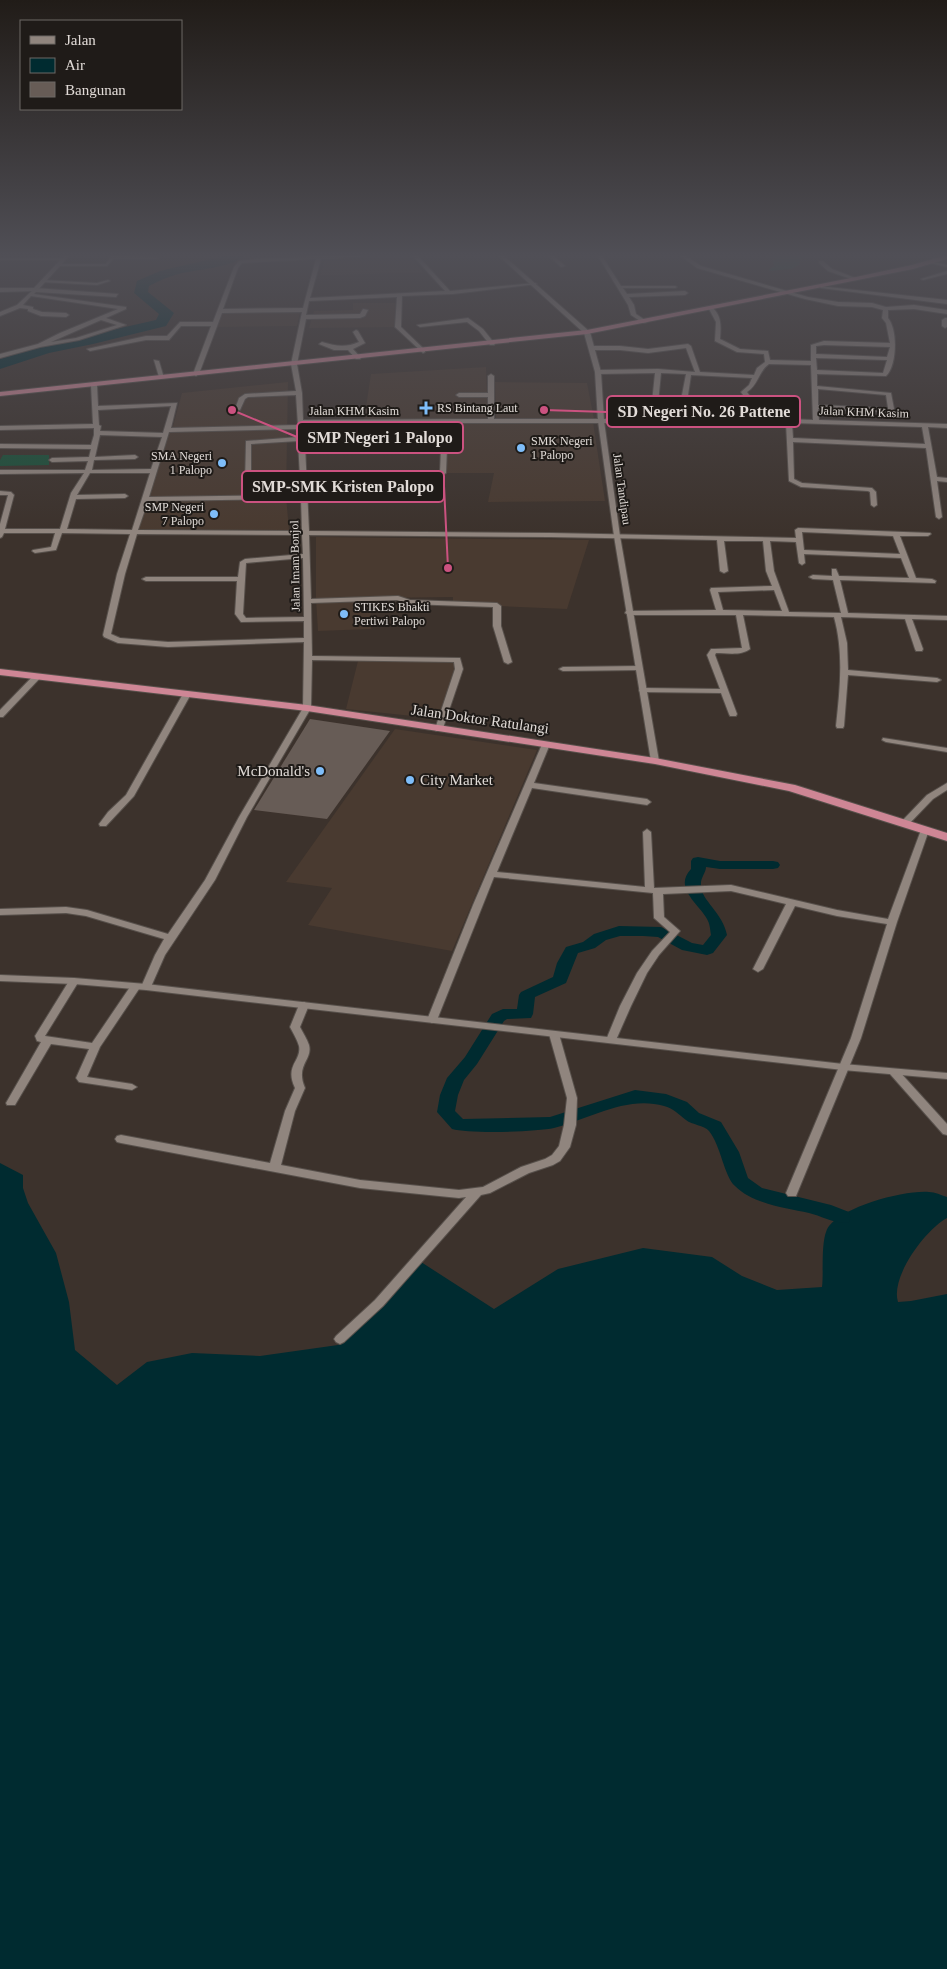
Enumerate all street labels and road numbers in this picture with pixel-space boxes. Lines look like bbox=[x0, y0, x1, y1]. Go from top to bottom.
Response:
street label: Jalan KHM Kasim bbox=[819, 403, 910, 421]
street label: Jalan KHM Kasim bbox=[309, 404, 400, 418]
street label: Jalan Tandipau bbox=[610, 452, 634, 526]
street label: Jalan Imam Bonjol bbox=[287, 520, 303, 612]
street label: Jalan Doktor Ratulangi bbox=[410, 701, 550, 737]

